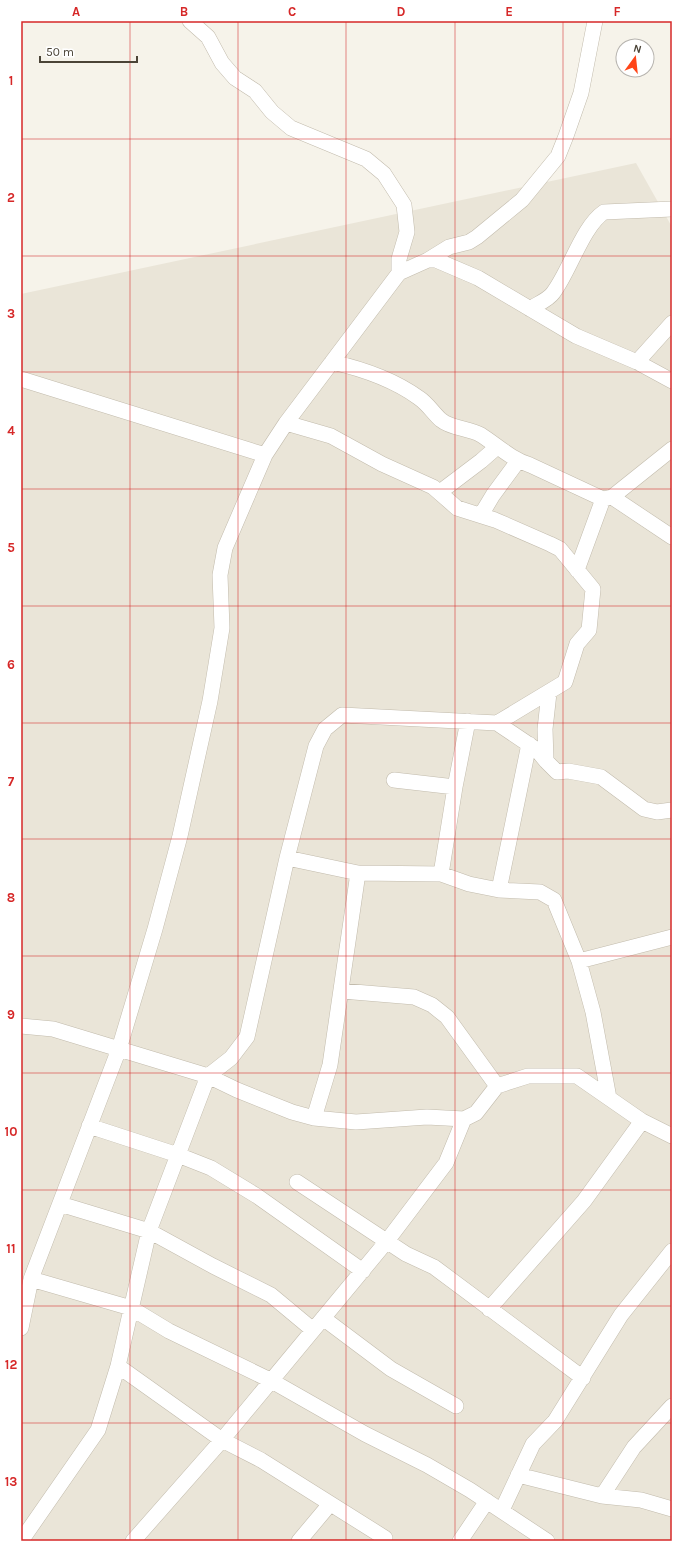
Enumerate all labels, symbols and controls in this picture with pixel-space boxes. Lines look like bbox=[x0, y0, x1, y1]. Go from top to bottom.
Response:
text: A bbox=[72, 4, 80, 19]
text: B bbox=[180, 4, 188, 19]
text: C bbox=[288, 4, 296, 19]
text: D bbox=[397, 4, 406, 19]
text: E bbox=[505, 4, 513, 19]
text: F bbox=[613, 4, 621, 19]
scale bar bbox=[40, 38, 137, 64]
north arrow bbox=[615, 38, 655, 78]
text: N bbox=[632, 42, 643, 56]
text: 50 m bbox=[46, 45, 74, 59]
text: 1 bbox=[9, 73, 13, 88]
text: 2 bbox=[7, 190, 15, 205]
text: 3 bbox=[7, 306, 15, 321]
text: 4 bbox=[7, 423, 15, 438]
text: 5 bbox=[7, 540, 15, 555]
text: 6 bbox=[7, 657, 15, 672]
text: 7 bbox=[8, 774, 15, 789]
text: 8 bbox=[7, 890, 15, 905]
text: 9 bbox=[7, 1007, 15, 1022]
text: 10 bbox=[5, 1124, 17, 1139]
text: 11 bbox=[6, 1241, 16, 1256]
text: 12 bbox=[5, 1357, 17, 1372]
text: 13 bbox=[5, 1474, 17, 1489]

